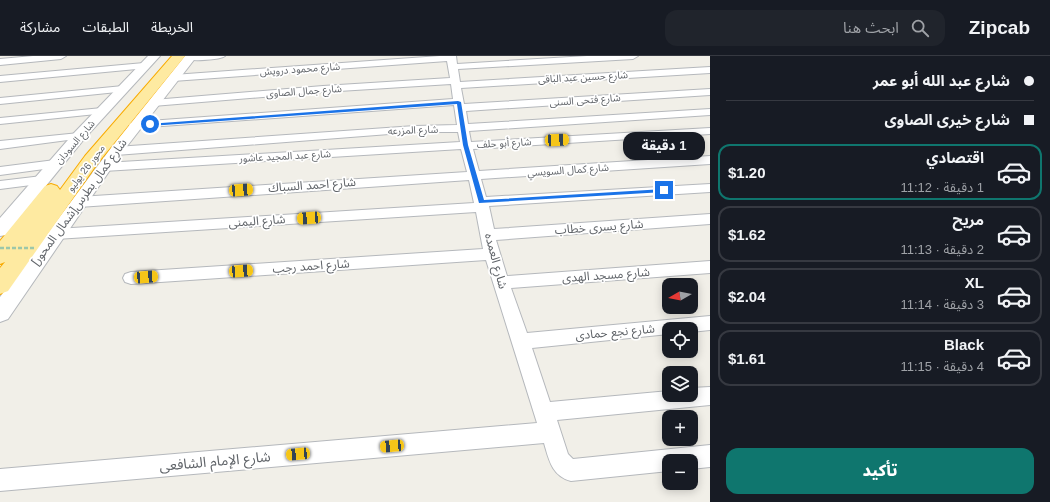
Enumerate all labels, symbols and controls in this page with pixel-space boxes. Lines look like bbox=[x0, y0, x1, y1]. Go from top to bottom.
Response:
search box bbox=[665, 10, 945, 46]
icon: search bbox=[909, 17, 931, 39]
text: Zipcab bbox=[969, 17, 1030, 38]
text: مشاركة bbox=[20, 19, 60, 35]
text: الطبقات bbox=[82, 19, 129, 35]
text: الخريطة bbox=[151, 19, 193, 35]
text: ابحث هنا bbox=[843, 19, 899, 36]
street label: شارع محمود درويش bbox=[259, 61, 341, 79]
street label: شارع حسين عبد الباقى bbox=[538, 69, 629, 87]
text: شارع عبد الله أبو عمر bbox=[873, 72, 1010, 89]
street label: شارع جمال الصاوى bbox=[266, 83, 343, 101]
street label: شارع فتحى السنى bbox=[549, 92, 621, 110]
text: شارع خيرى الصاوى bbox=[884, 111, 1010, 128]
route start bbox=[141, 115, 159, 133]
street label: شارع السودان bbox=[53, 118, 99, 167]
street label: شارع المزرعه bbox=[388, 124, 439, 138]
callout: 1 دقيقة bbox=[623, 132, 705, 160]
car bbox=[545, 133, 569, 147]
street label: شارع كمال بطرس[شمال المحور] bbox=[28, 136, 131, 269]
street label: شارع أبو حلف bbox=[476, 136, 532, 152]
text: 1 دقيقة bbox=[642, 138, 686, 153]
street label: محور 26 يوليو bbox=[65, 143, 108, 194]
street label: شارع عبد المجيد عاشور bbox=[238, 148, 331, 166]
text: اقتصادي bbox=[926, 149, 984, 166]
icon: car bbox=[996, 154, 1032, 190]
street label: شارع كمال السويسي bbox=[527, 162, 610, 181]
text: $1.20 bbox=[728, 164, 766, 181]
street label: شارع احمد السباك bbox=[268, 175, 356, 197]
text: 1 دقيقة · 11:12 bbox=[900, 180, 984, 195]
route end bbox=[655, 181, 673, 199]
car bbox=[229, 183, 253, 197]
car bbox=[297, 211, 321, 225]
text: مريح bbox=[952, 211, 984, 228]
street label: شارع اليمنى bbox=[228, 212, 286, 232]
icon: car bbox=[996, 216, 1032, 252]
street label: شارع يسرى خطاب bbox=[554, 217, 644, 239]
text: $1.62 bbox=[728, 226, 766, 243]
street label: شارع العمده bbox=[480, 232, 510, 291]
text: 2 دقيقة · 11:13 bbox=[900, 242, 984, 257]
street label: شارع احمد رجب bbox=[272, 256, 350, 278]
car bbox=[229, 264, 253, 278]
street label: شارع مسجد الهدى bbox=[562, 265, 651, 287]
car bbox=[134, 270, 158, 284]
text: XL bbox=[965, 274, 984, 291]
north arrow bbox=[662, 278, 698, 314]
map controls bbox=[662, 278, 698, 490]
icon: car bbox=[996, 278, 1032, 314]
text: $2.04 bbox=[728, 288, 766, 305]
text: 3 دقيقة · 11:14 bbox=[900, 297, 984, 312]
street label: شارع نجع حمادى bbox=[575, 322, 655, 344]
button: locate bbox=[662, 322, 698, 358]
text: Black bbox=[944, 336, 984, 353]
icon: car bbox=[996, 340, 1032, 376]
text: $1.61 bbox=[728, 350, 766, 367]
text: 4 دقيقة · 11:15 bbox=[900, 359, 984, 374]
button: layers bbox=[662, 366, 698, 402]
button: + bbox=[662, 410, 698, 446]
car bbox=[380, 439, 404, 453]
car bbox=[286, 447, 310, 461]
street label: شارع الإمام الشافعى bbox=[159, 448, 272, 477]
button: تأكيد bbox=[726, 448, 1034, 494]
button: − bbox=[662, 454, 698, 490]

